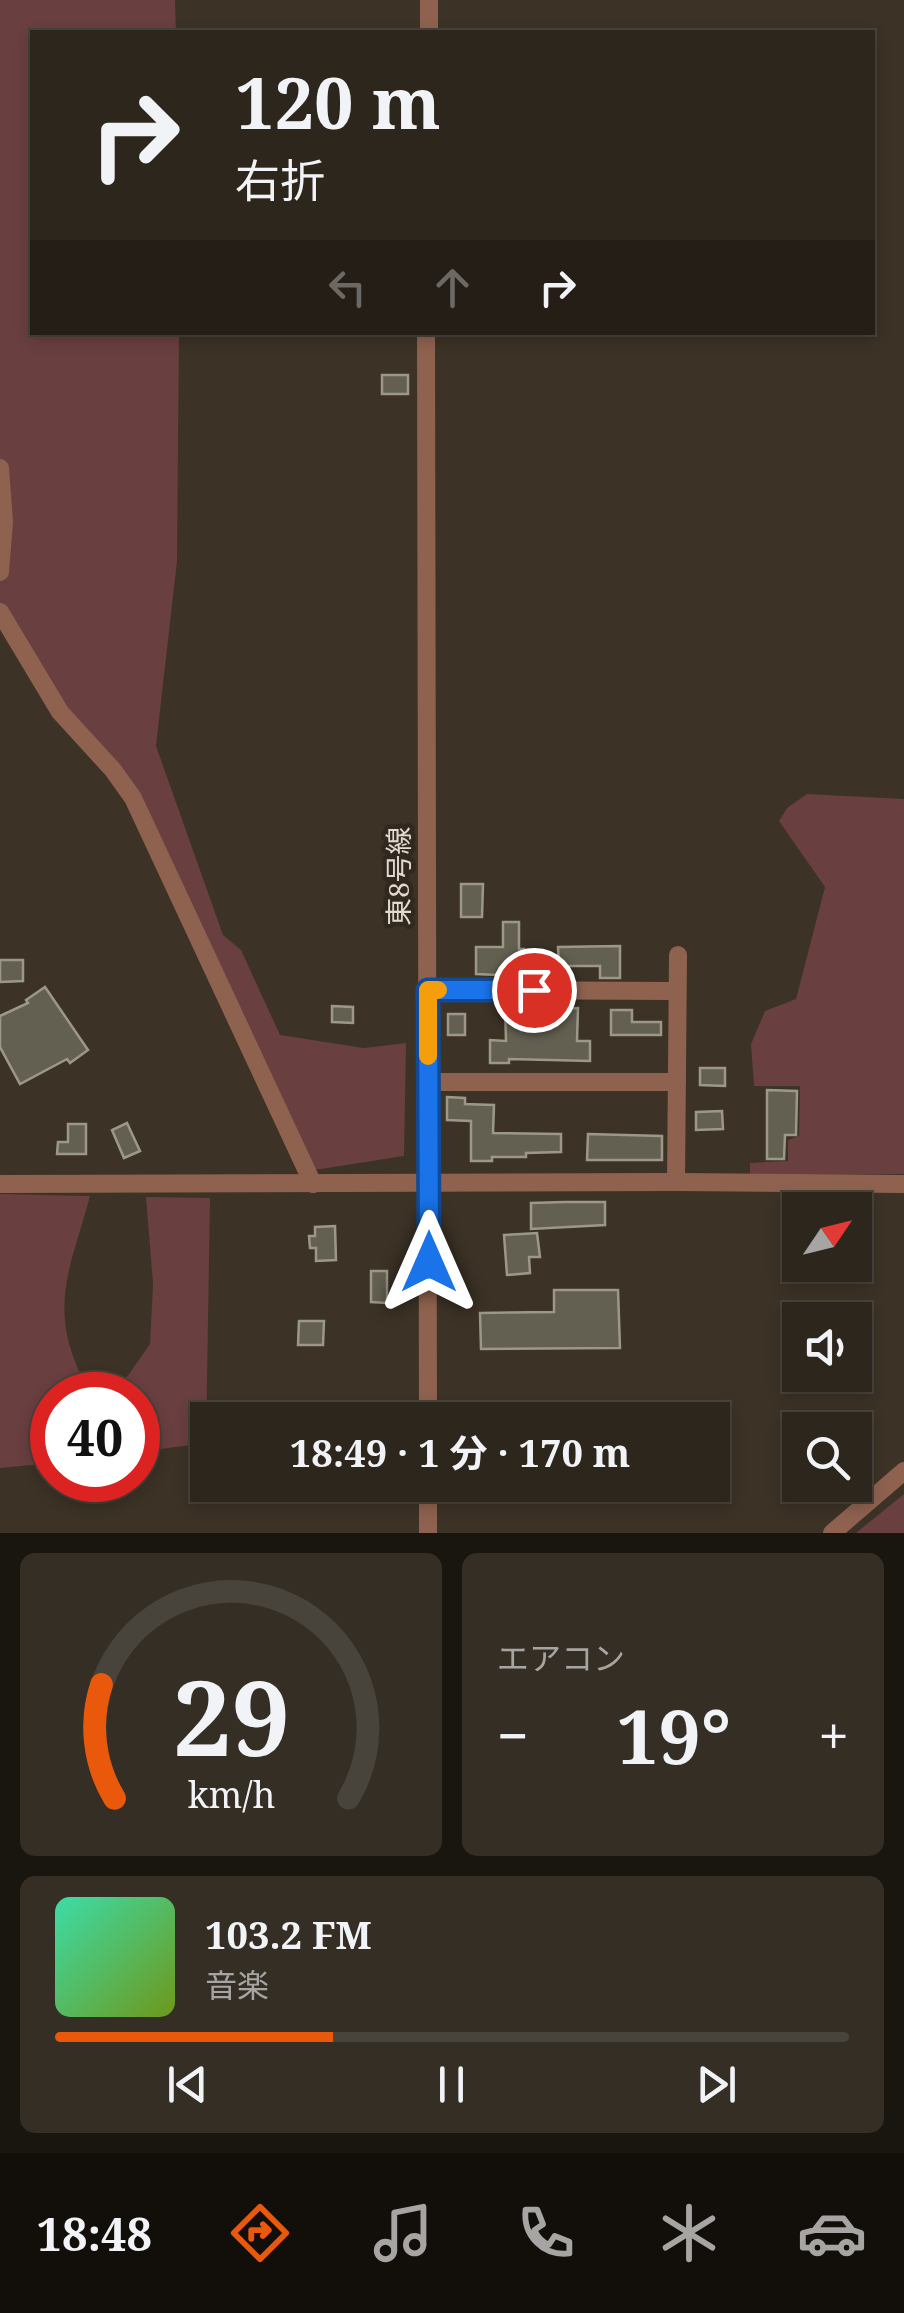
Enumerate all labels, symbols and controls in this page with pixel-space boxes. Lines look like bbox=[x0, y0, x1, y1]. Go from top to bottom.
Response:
text: 120 m bbox=[235, 54, 441, 150]
icon: right bbox=[70, 70, 200, 200]
text: 右折 bbox=[235, 149, 325, 210]
icon: left bbox=[320, 260, 375, 315]
icon: ahead bbox=[425, 260, 480, 315]
icon: right bbox=[530, 260, 585, 315]
street label: 東8号線 bbox=[379, 826, 417, 926]
pin bbox=[492, 948, 577, 1033]
icon: arrive bbox=[507, 963, 562, 1018]
north arrow bbox=[782, 1192, 872, 1282]
map controls bbox=[782, 1192, 872, 1502]
position arrow bbox=[377, 1210, 481, 1314]
button: sound bbox=[782, 1302, 872, 1392]
speed limit sign: 40 bbox=[30, 1372, 160, 1502]
button: search bbox=[782, 1412, 872, 1502]
text: 18:49 · 1 分 · 170 m bbox=[290, 1426, 630, 1478]
text: エアコン bbox=[497, 1636, 625, 1679]
text: 29 bbox=[172, 1645, 290, 1786]
text: 19° bbox=[616, 1684, 731, 1786]
text: − bbox=[497, 1697, 529, 1772]
text: + bbox=[818, 1697, 849, 1772]
text: km/h bbox=[187, 1770, 275, 1818]
text: 103.2 FM bbox=[205, 1908, 372, 1960]
text: 音楽 bbox=[205, 1963, 269, 2006]
icon: previous bbox=[160, 2057, 215, 2112]
icon: pause bbox=[424, 2057, 479, 2112]
icon: next bbox=[689, 2057, 744, 2112]
icon: directions bbox=[225, 2198, 295, 2268]
icon: music bbox=[368, 2198, 438, 2268]
icon: phone bbox=[511, 2198, 581, 2268]
icon: climate bbox=[654, 2198, 724, 2268]
icon: car bbox=[797, 2198, 867, 2268]
text: 18:48 bbox=[37, 2203, 152, 2264]

